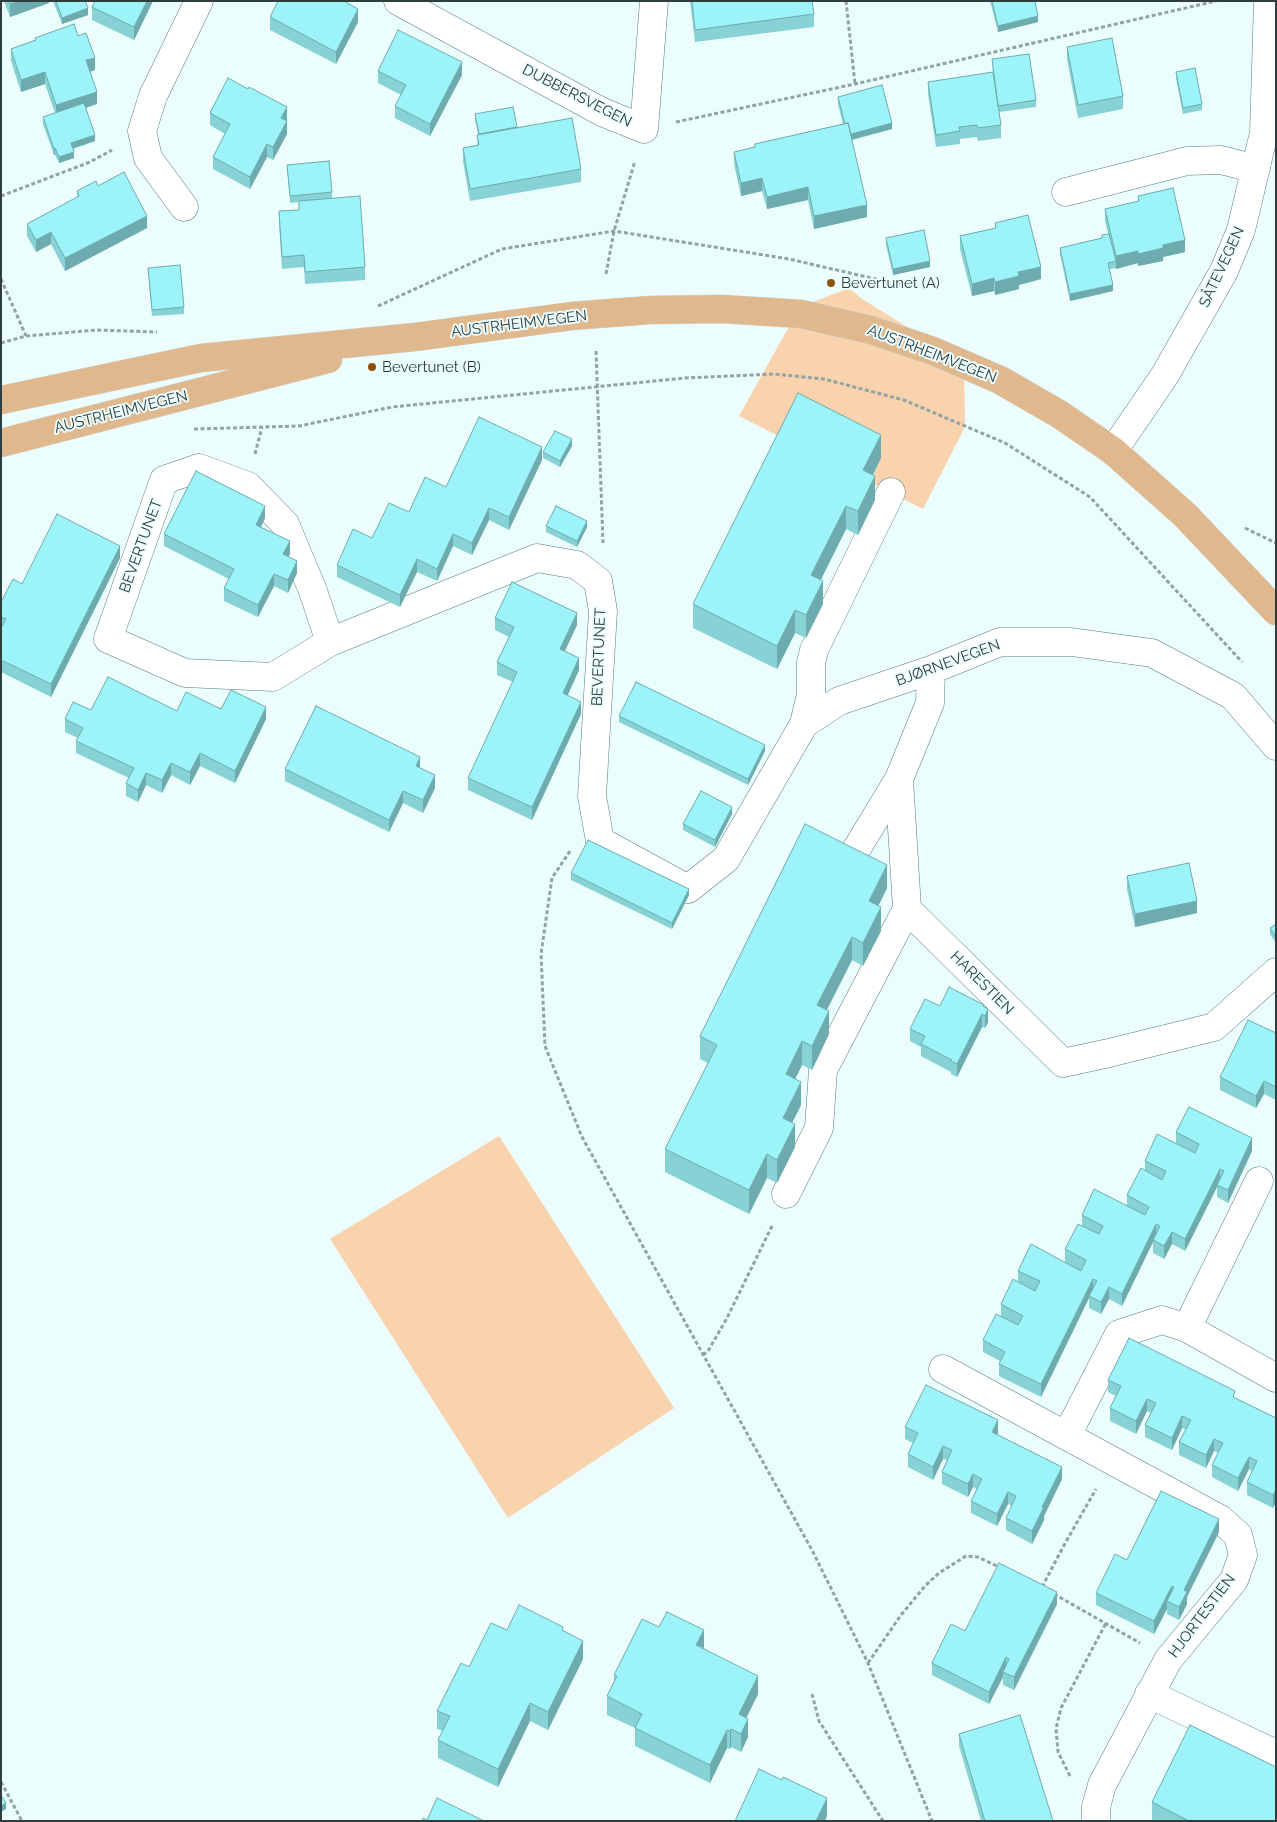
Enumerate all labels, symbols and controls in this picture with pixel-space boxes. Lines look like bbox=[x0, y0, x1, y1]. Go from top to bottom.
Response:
street label: DUBBERSVEGEN bbox=[519, 61, 635, 131]
street label: SÅTEVEGEN bbox=[1195, 224, 1249, 310]
place label: Bevertunet (A) bbox=[841, 274, 940, 292]
marker: Bevertunet (A) bbox=[825, 277, 837, 289]
street label: AUSTRHEIMVEGEN bbox=[450, 307, 588, 341]
street label: AUSTRHEIMVEGEN bbox=[865, 321, 999, 387]
place label: Bevertunet (B) bbox=[382, 358, 481, 376]
marker: Bevertunet (B) bbox=[366, 361, 378, 373]
street label: AUSTRHEIMVEGEN bbox=[53, 387, 189, 437]
street label: BEVERTUNET bbox=[116, 497, 166, 595]
street label: BEVERTUNET bbox=[588, 607, 610, 707]
street label: BJØRNEVEGEN bbox=[893, 636, 1003, 690]
street label: HARESTIEN bbox=[946, 947, 1018, 1019]
street label: HJORTESTIEN bbox=[1165, 1571, 1239, 1661]

